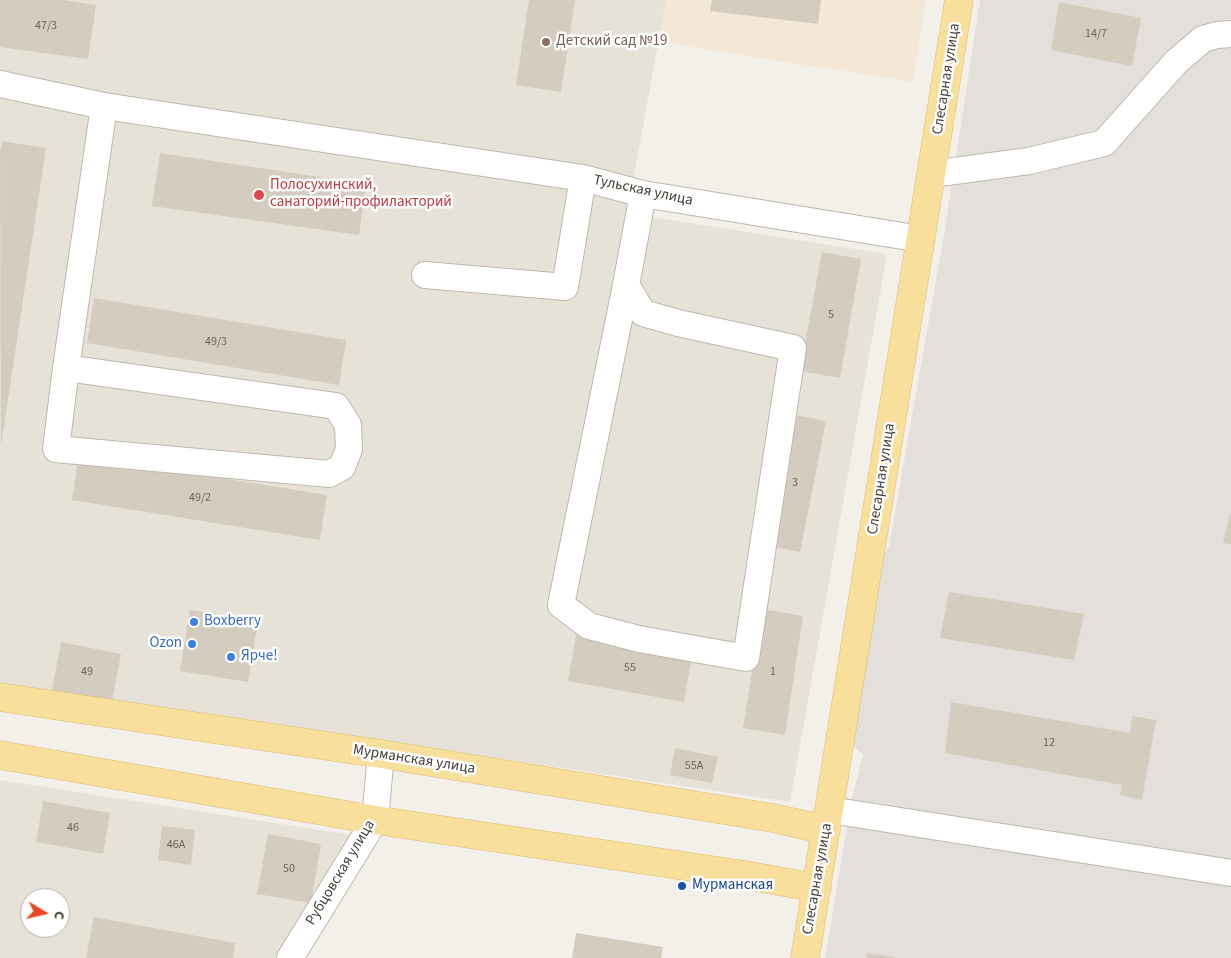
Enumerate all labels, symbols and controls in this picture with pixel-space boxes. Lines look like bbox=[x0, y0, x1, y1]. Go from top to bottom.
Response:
house number: 47/3 bbox=[35, 19, 57, 33]
street label: Слесарная улица bbox=[929, 22, 965, 136]
house number: 14/7 bbox=[1085, 27, 1107, 41]
place label: Детский сад №19 bbox=[556, 33, 667, 51]
marker: Детский сад №19 bbox=[540, 36, 552, 48]
street label: Тульская улица bbox=[591, 172, 695, 210]
place label: Полосухинский, санаторий-профилакторий bbox=[270, 177, 452, 212]
marker: Полосухинский, санаторий-профилакторий bbox=[252, 188, 266, 202]
house number: 5 bbox=[828, 308, 834, 322]
house number: 49/3 bbox=[205, 335, 227, 349]
street label: Слесарная улица bbox=[864, 422, 900, 536]
house number: 3 bbox=[792, 476, 798, 490]
house number: 49/2 bbox=[189, 491, 211, 505]
place label: Boxberry bbox=[204, 613, 261, 631]
marker: Boxberry bbox=[188, 616, 200, 628]
place label: Ozon bbox=[150, 635, 182, 653]
marker: Ozon bbox=[186, 638, 198, 650]
place label: Ярче! bbox=[241, 648, 278, 666]
marker: Ярче! bbox=[225, 651, 237, 663]
house number: 55 bbox=[624, 661, 636, 675]
house number: 49 bbox=[81, 665, 93, 679]
house number: 1 bbox=[770, 665, 776, 679]
house number: 12 bbox=[1043, 736, 1055, 750]
street label: Мурманская улица bbox=[352, 741, 476, 779]
house number: 55А bbox=[685, 759, 703, 773]
street label: Рубцовская улица bbox=[303, 817, 379, 929]
house number: 46 bbox=[67, 821, 79, 835]
street label: Слесарная улица bbox=[799, 822, 837, 936]
house number: 46А bbox=[167, 838, 185, 852]
house number: 50 bbox=[283, 862, 295, 876]
place label: Мурманская bbox=[692, 877, 773, 895]
marker: Мурманская bbox=[676, 880, 688, 892]
north arrow bbox=[20, 888, 70, 938]
text: С bbox=[48, 910, 69, 921]

